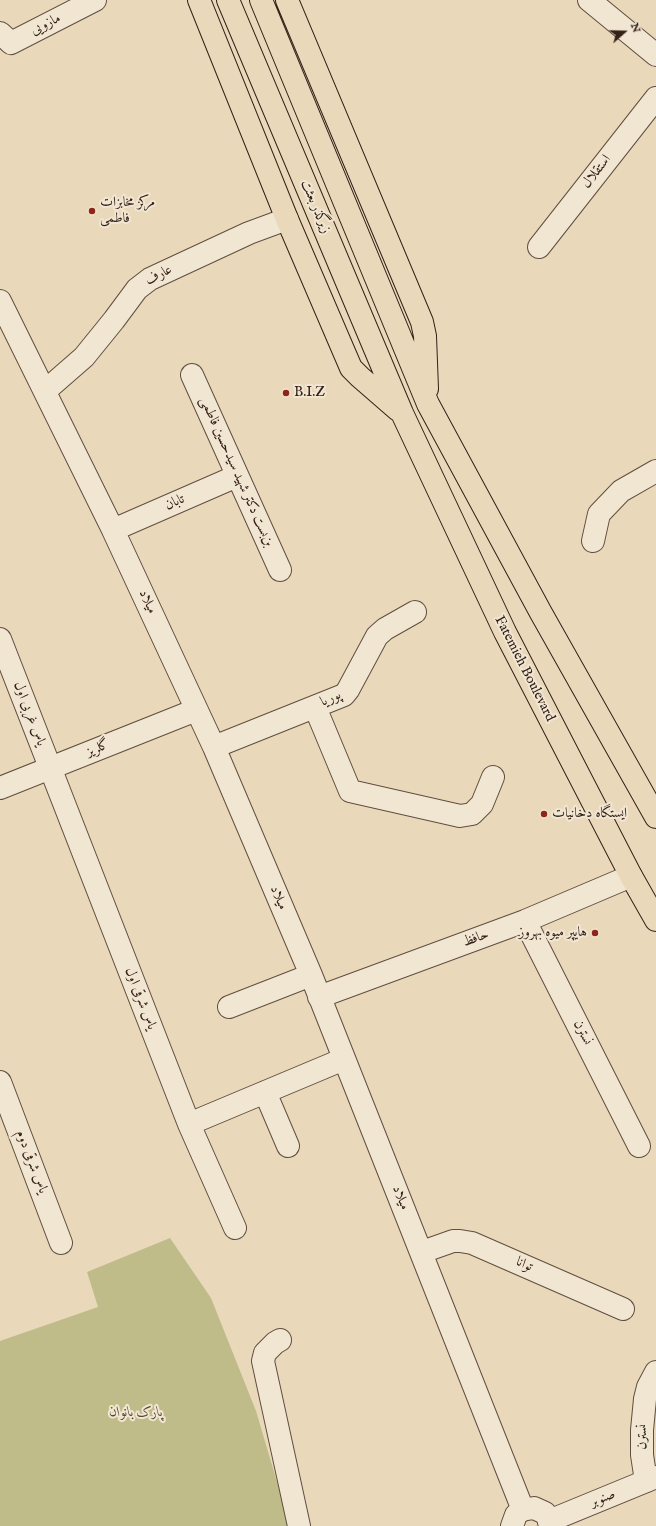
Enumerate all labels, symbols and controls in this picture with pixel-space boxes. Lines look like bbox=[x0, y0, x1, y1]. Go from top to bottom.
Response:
street label: مازویی bbox=[28, 10, 64, 40]
north arrow bbox=[604, 12, 644, 52]
text: N bbox=[627, 21, 643, 35]
street label: استقلال bbox=[579, 152, 615, 192]
street label: زیرگذر بعثت bbox=[296, 178, 334, 236]
place label: مرکز مخابزات فاطمی bbox=[100, 195, 155, 228]
marker: مرکز مخابزات فاطمی bbox=[87, 206, 97, 216]
street label: عارف bbox=[143, 262, 175, 290]
place label: B.I.Z bbox=[294, 385, 325, 401]
marker: B.I.Z bbox=[281, 388, 291, 398]
street label: بن‌بست دکتر شهید سیدحسین فاطمی bbox=[195, 394, 277, 550]
street label: تابان bbox=[163, 491, 187, 515]
street label: میلاد bbox=[134, 587, 160, 617]
street label: Fatemieh Boulevard bbox=[490, 613, 558, 725]
street label: یاس غربی اول bbox=[9, 679, 49, 749]
street label: پوریا bbox=[318, 687, 344, 711]
street label: گلریز bbox=[84, 737, 112, 761]
place label: ایستگاه دخانیات bbox=[552, 806, 627, 822]
marker: ایستگاه دخانیات bbox=[539, 809, 549, 819]
street label: میلاد bbox=[265, 883, 291, 913]
place label: هایپر میوه بهروز bbox=[519, 925, 587, 941]
street label: حافظ bbox=[461, 927, 491, 951]
marker: هایپر میوه بهروز bbox=[590, 928, 600, 938]
street label: یاس شرقی اول bbox=[120, 965, 160, 1033]
street label: نسترن bbox=[569, 1018, 595, 1048]
street label: یاس شرقی دوم bbox=[11, 1128, 51, 1196]
street label: میلاد bbox=[388, 1183, 412, 1213]
street label: توانا bbox=[513, 1254, 535, 1276]
park label: پارک بانوان bbox=[109, 1405, 163, 1421]
street label: نسترن bbox=[634, 1424, 652, 1450]
street label: صنوبر bbox=[588, 1486, 618, 1512]

